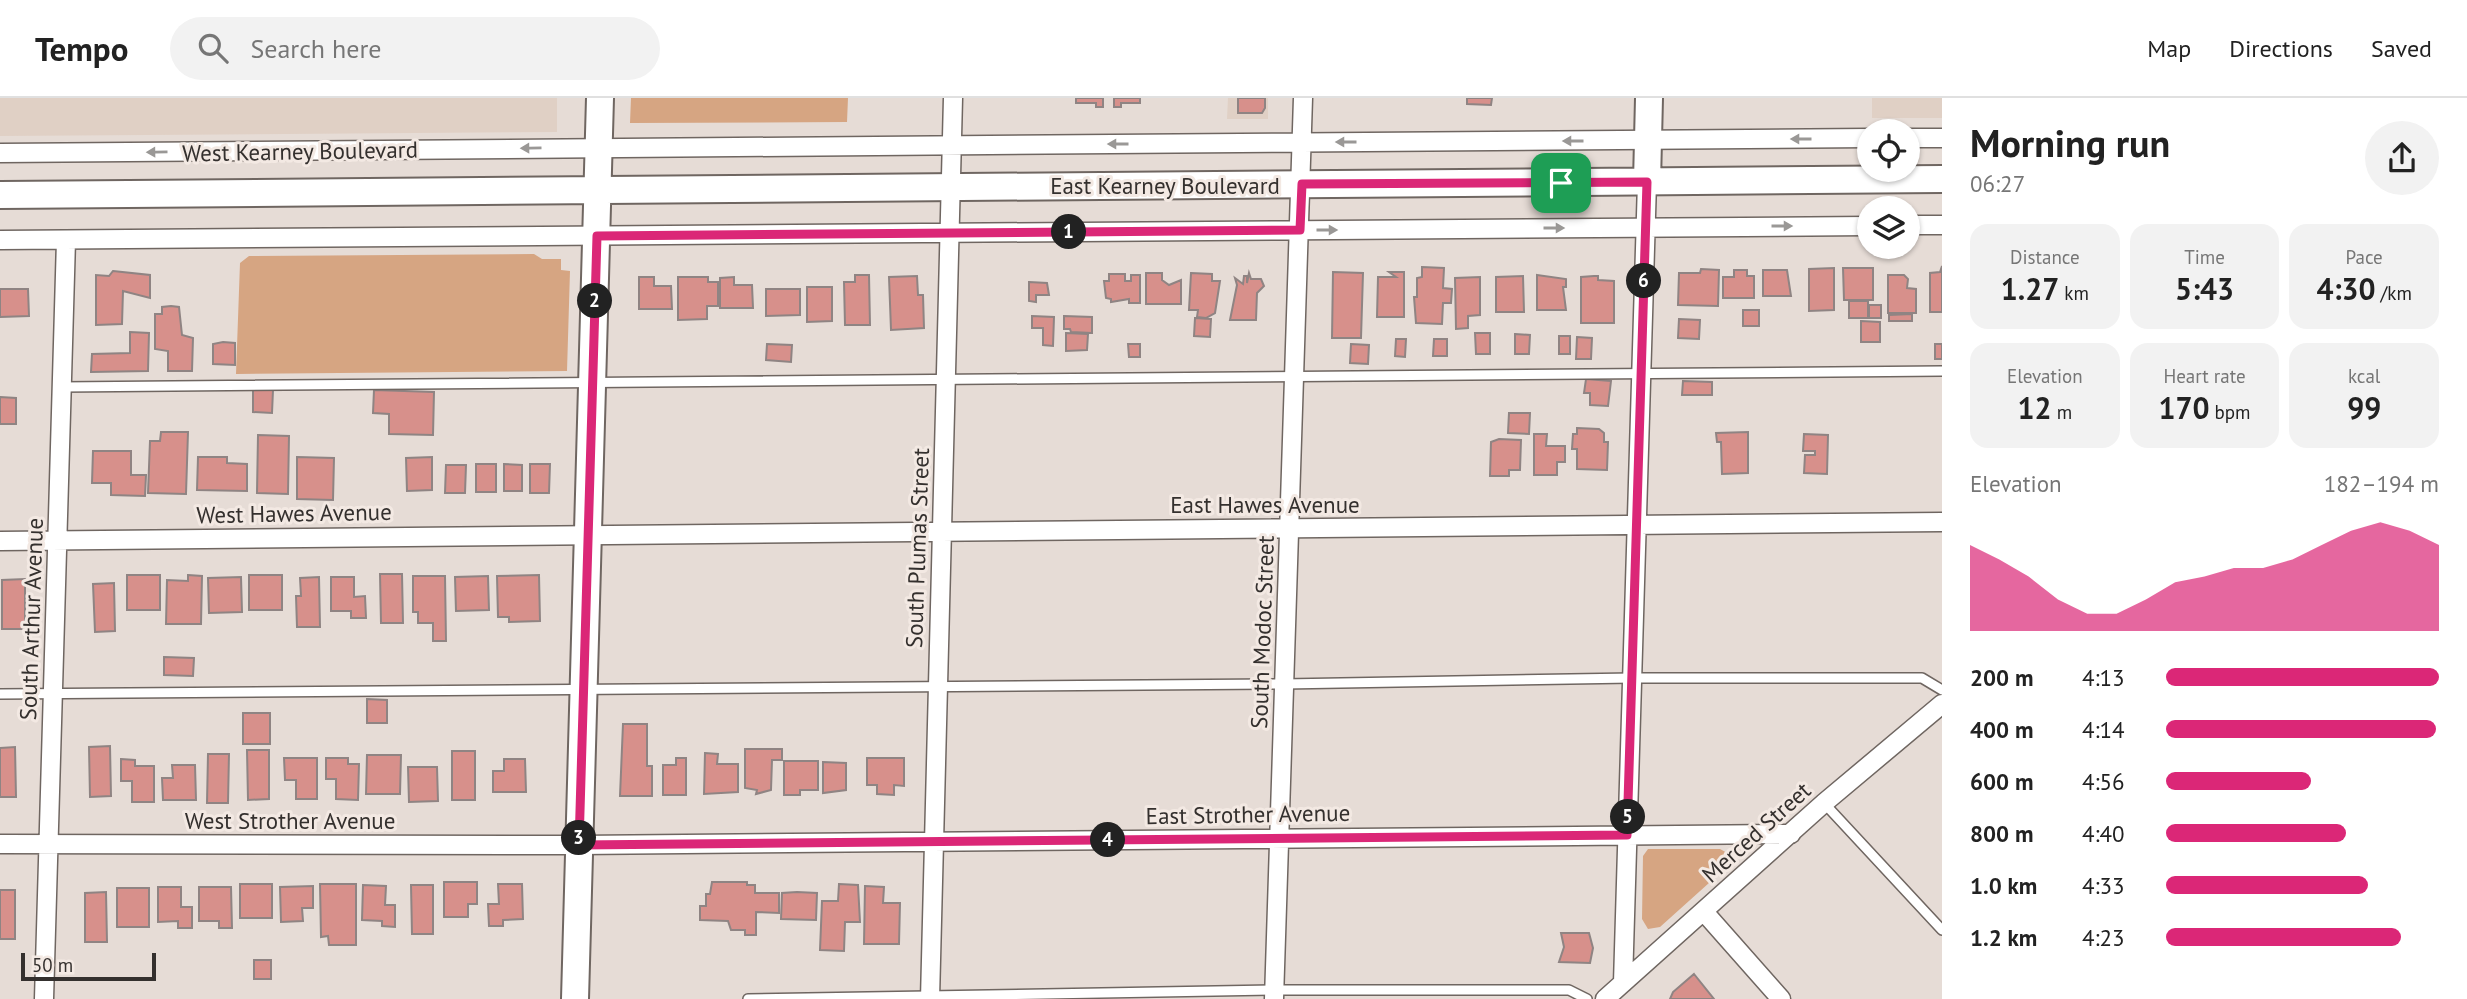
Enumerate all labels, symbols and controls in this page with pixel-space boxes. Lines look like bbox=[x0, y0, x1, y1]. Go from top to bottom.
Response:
search box bbox=[170, 17, 660, 80]
text: Tempo bbox=[35, 27, 128, 70]
icon: search bbox=[194, 29, 232, 67]
text: Search here bbox=[250, 32, 382, 65]
text: Map bbox=[2147, 33, 2191, 64]
text: Directions bbox=[2229, 33, 2333, 64]
text: Saved bbox=[2371, 33, 2432, 64]
text: Morning run bbox=[1970, 118, 2170, 167]
map controls bbox=[1857, 119, 1920, 259]
button: locate bbox=[1857, 119, 1920, 182]
button: share bbox=[2365, 121, 2439, 195]
one-way arrow bbox=[1790, 133, 1812, 145]
street label: West Kearney Boulevard bbox=[182, 134, 418, 168]
one-way arrow bbox=[1562, 135, 1584, 146]
one-way arrow bbox=[1335, 136, 1357, 148]
one-way arrow bbox=[1107, 138, 1129, 150]
one-way arrow bbox=[520, 142, 542, 154]
one-way arrow bbox=[146, 146, 168, 158]
pin bbox=[1531, 153, 1591, 213]
icon: arrive bbox=[1542, 164, 1580, 202]
text: 06:27 bbox=[1970, 169, 2025, 198]
street label: East Kearney Boulevard bbox=[1050, 171, 1280, 200]
button: layers bbox=[1857, 196, 1920, 259]
pin: 1 bbox=[1052, 214, 1086, 250]
text: 1 bbox=[1063, 219, 1074, 243]
one-way arrow bbox=[1771, 220, 1793, 232]
one-way arrow bbox=[1544, 222, 1566, 234]
one-way arrow bbox=[1316, 224, 1338, 236]
text: Distance bbox=[2010, 245, 2080, 269]
text: Time bbox=[2184, 245, 2225, 269]
text: Pace bbox=[2346, 245, 2383, 269]
pin: 6 bbox=[1626, 264, 1662, 298]
text: 6 bbox=[1638, 268, 1649, 292]
text: 1.27 bbox=[2001, 269, 2059, 308]
text: 5:43 bbox=[2175, 269, 2234, 308]
text: 4:30 bbox=[2316, 269, 2376, 308]
text: km bbox=[2059, 281, 2089, 305]
text: /km bbox=[2376, 281, 2412, 305]
pin: 2 bbox=[578, 284, 612, 318]
text: 2 bbox=[589, 288, 600, 312]
text: Elevation bbox=[2007, 364, 2083, 388]
text: Heart rate bbox=[2163, 364, 2246, 388]
text: kcal bbox=[2348, 364, 2380, 388]
text: 12 bbox=[2018, 388, 2052, 427]
text: 170 bbox=[2158, 388, 2209, 427]
text: 99 bbox=[2347, 388, 2381, 427]
text: m bbox=[2052, 400, 2072, 424]
text: bpm bbox=[2209, 400, 2251, 424]
street label: South Plumas Street bbox=[899, 447, 935, 648]
text: Elevation bbox=[1970, 469, 2062, 498]
text: 182–194 m bbox=[2324, 469, 2439, 498]
street label: East Hawes Avenue bbox=[1170, 490, 1360, 519]
street label: West Hawes Avenue bbox=[196, 497, 392, 529]
street label: South Arthur Avenue bbox=[13, 517, 49, 721]
street label: South Modoc Street bbox=[1244, 535, 1280, 729]
text: 200 m bbox=[1970, 663, 2033, 692]
text: 4:13 bbox=[2082, 663, 2125, 692]
text: 400 m bbox=[1970, 715, 2033, 744]
text: 4:14 bbox=[2082, 715, 2125, 744]
text: 600 m bbox=[1970, 767, 2033, 796]
text: 4:56 bbox=[2082, 767, 2125, 796]
street label: Merced Street bbox=[1696, 775, 1817, 888]
street label: East Strother Avenue bbox=[1145, 798, 1351, 830]
pin: 5 bbox=[1610, 800, 1646, 834]
text: 5 bbox=[1622, 804, 1633, 828]
street label: West Strother Avenue bbox=[185, 806, 395, 835]
text: 800 m bbox=[1970, 819, 2033, 848]
text: 4:40 bbox=[2082, 819, 2125, 848]
pin: 3 bbox=[562, 820, 596, 856]
pin: 4 bbox=[1090, 822, 1126, 858]
text: 3 bbox=[573, 825, 584, 849]
text: 4 bbox=[1102, 827, 1113, 851]
text: 1.0 km bbox=[1970, 871, 2037, 900]
text: 4:33 bbox=[2082, 871, 2125, 900]
text: 1.2 km bbox=[1970, 923, 2037, 952]
text: 4:23 bbox=[2082, 923, 2125, 952]
scale bar bbox=[21, 950, 156, 982]
text: 50 m bbox=[32, 953, 73, 977]

